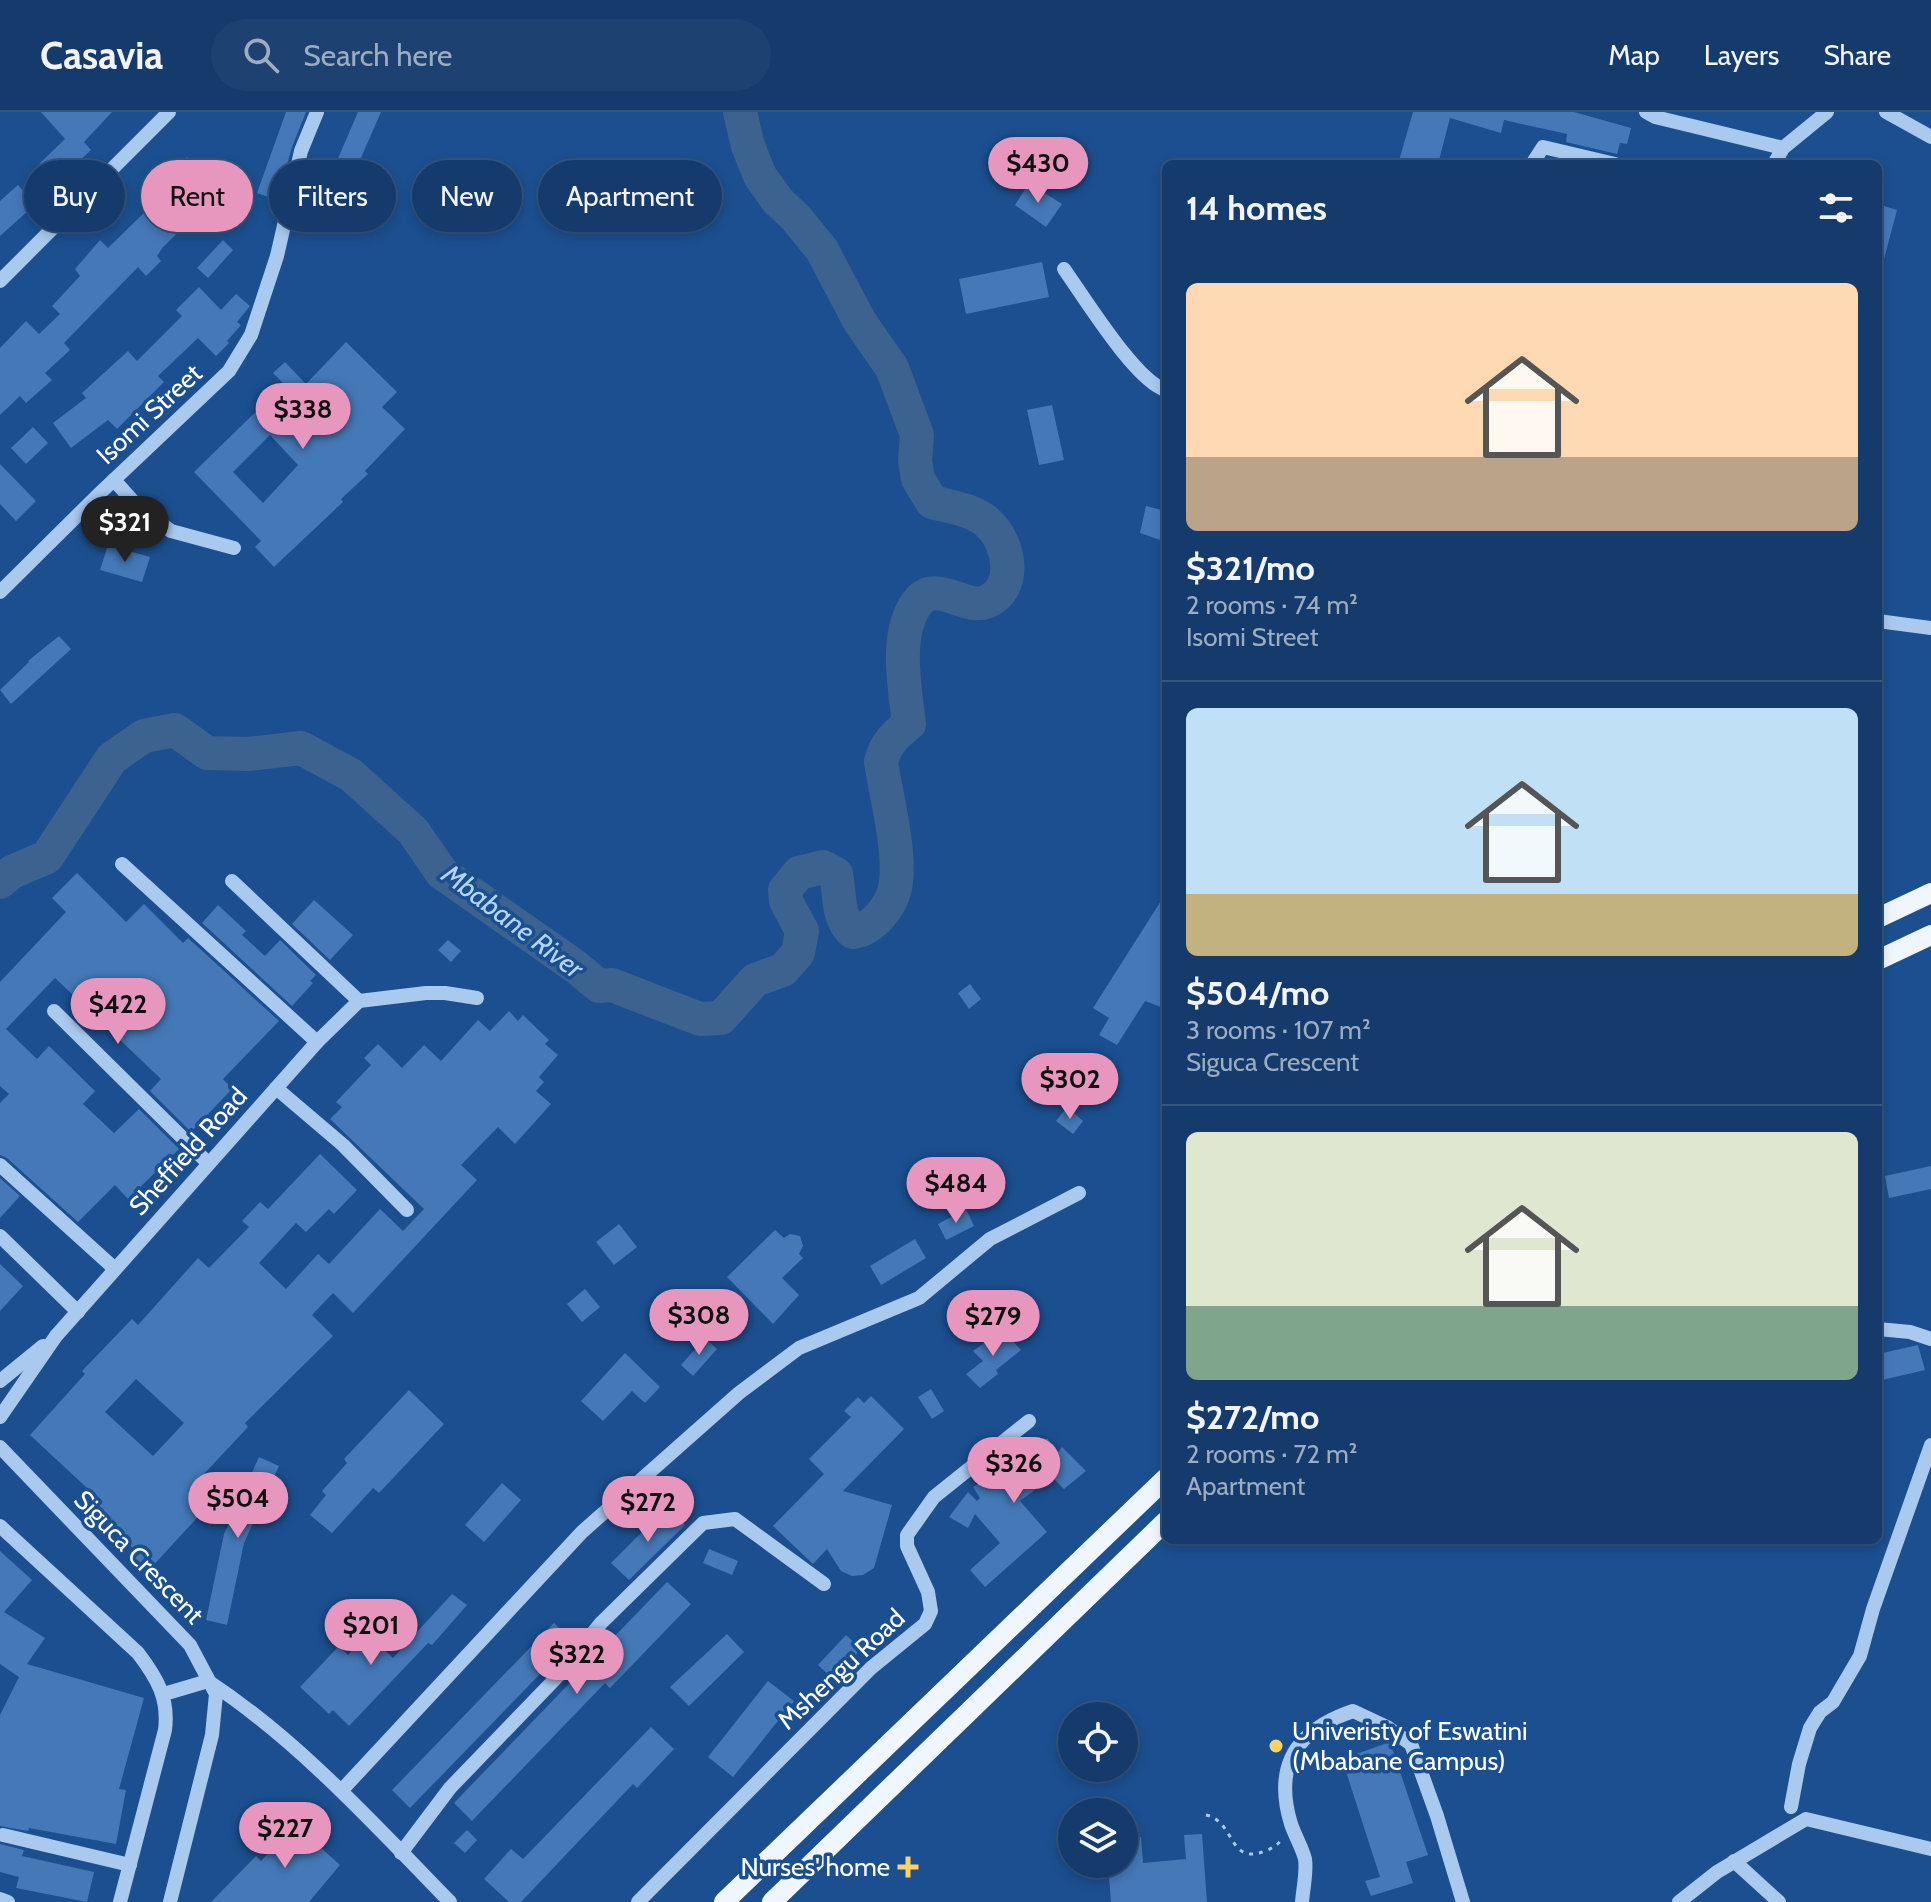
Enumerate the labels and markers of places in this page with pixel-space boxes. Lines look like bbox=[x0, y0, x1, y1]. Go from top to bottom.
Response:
pin: $430 bbox=[991, 137, 1085, 205]
pin: $338 bbox=[256, 383, 350, 451]
pin: $321 bbox=[78, 496, 172, 564]
pin: $422 bbox=[71, 978, 165, 1046]
pin: $302 bbox=[1023, 1053, 1117, 1121]
pin: $484 bbox=[909, 1157, 1003, 1225]
pin: $308 bbox=[652, 1289, 746, 1357]
pin: $279 bbox=[946, 1290, 1040, 1358]
pin: $326 bbox=[967, 1437, 1061, 1505]
pin: $504 bbox=[191, 1472, 285, 1540]
pin: $272 bbox=[601, 1476, 695, 1544]
pin: $201 bbox=[324, 1599, 418, 1667]
pin: $322 bbox=[530, 1628, 624, 1696]
place label: Univeristy of Eswatini (Mbabane Campus) bbox=[1292, 1715, 1528, 1777]
marker: Univeristy of Eswatini (Mbabane Campus) bbox=[1267, 1737, 1285, 1755]
pin: $227 bbox=[238, 1802, 332, 1870]
place label: Nurses' home bbox=[740, 1851, 890, 1883]
marker: Nurses' home bbox=[897, 1856, 919, 1878]

